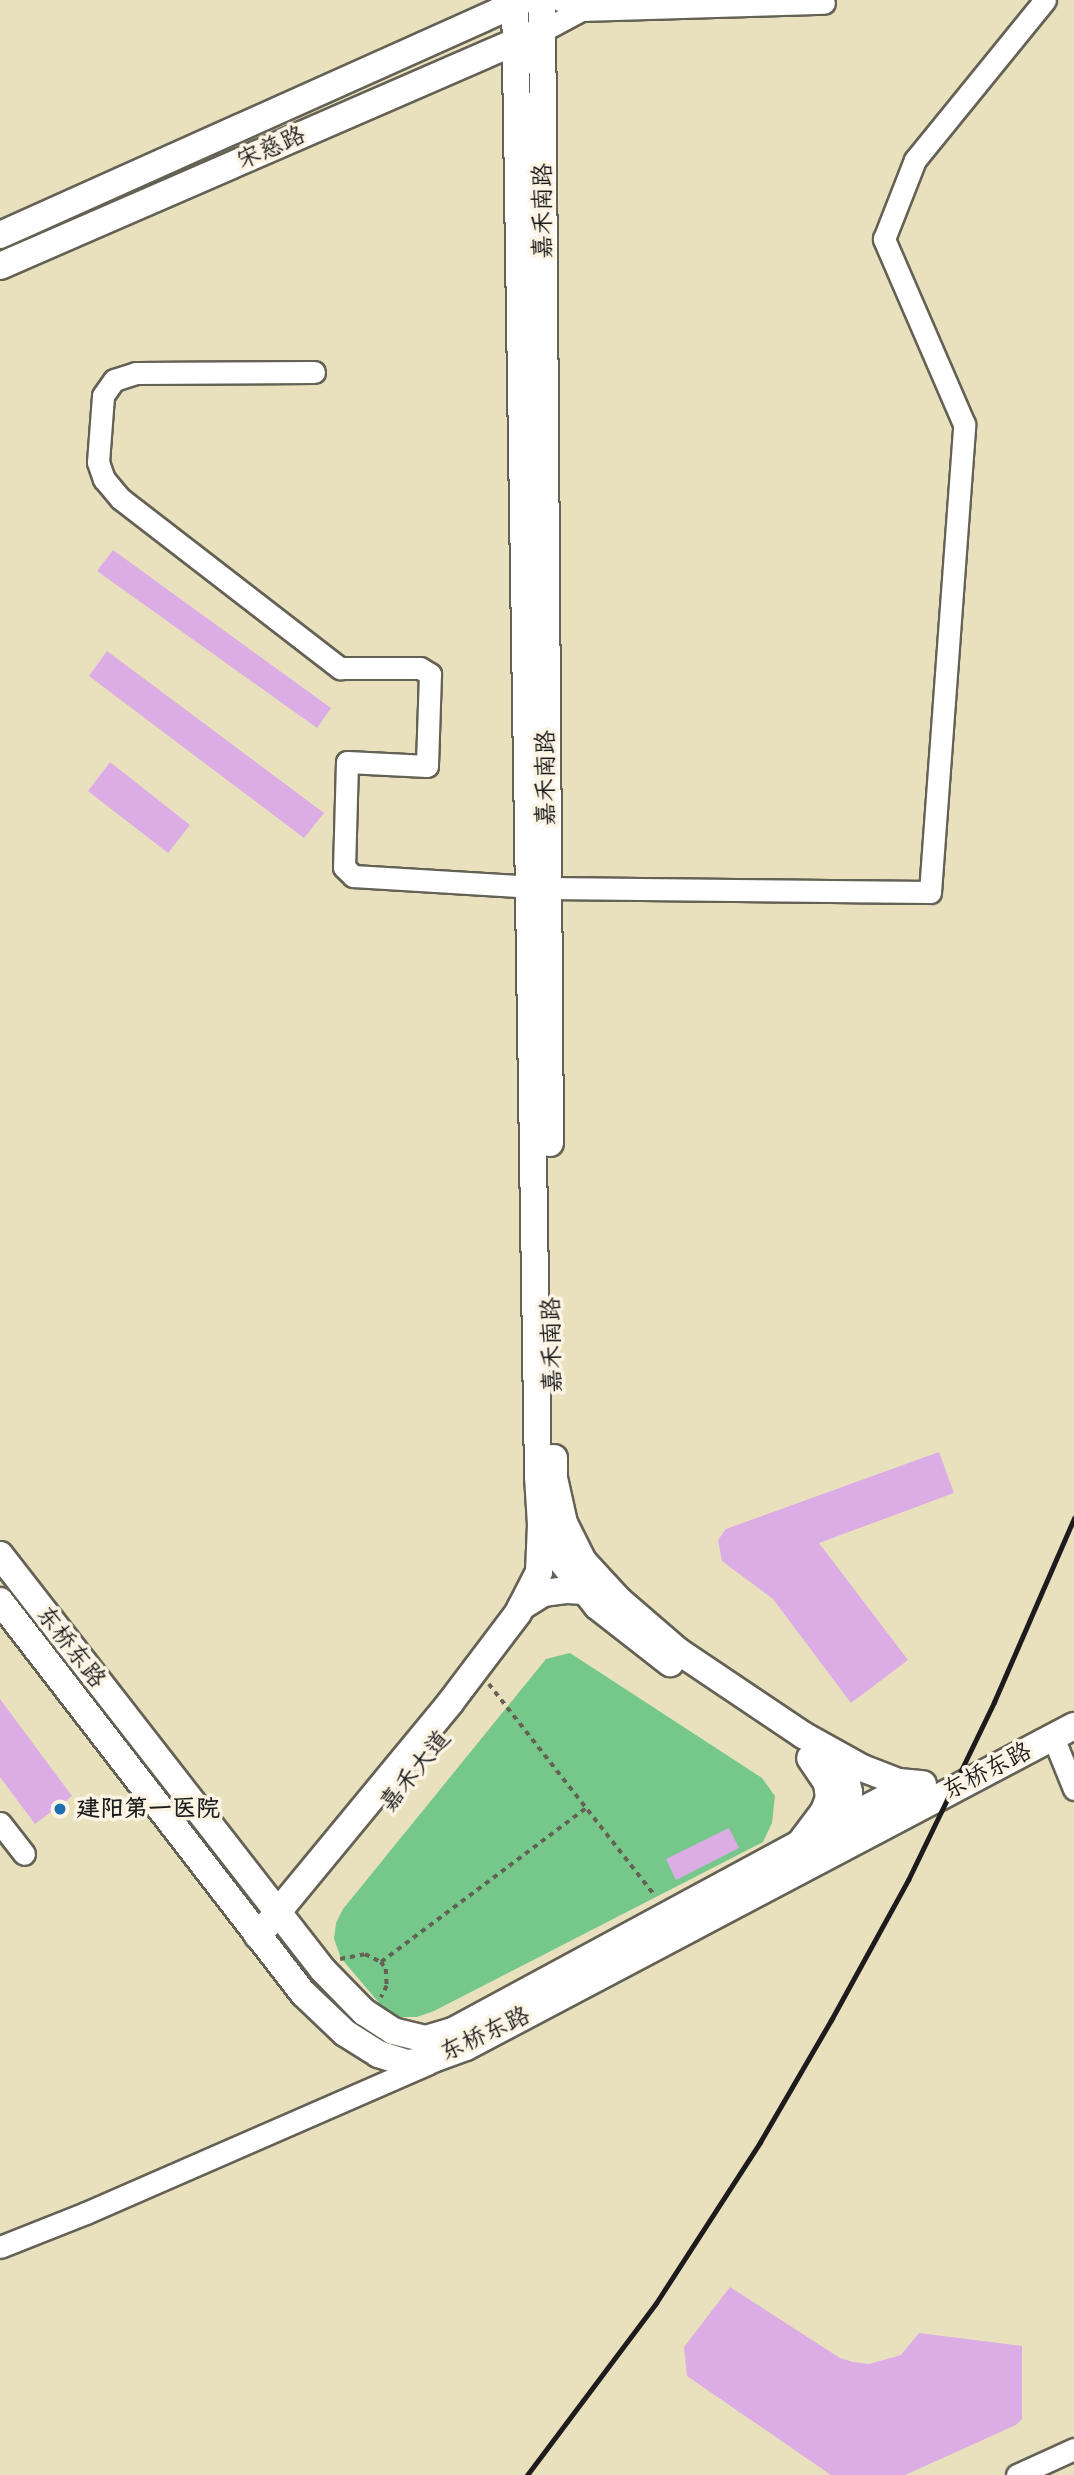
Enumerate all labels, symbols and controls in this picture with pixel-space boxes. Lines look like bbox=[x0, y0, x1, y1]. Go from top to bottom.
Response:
street label: 宋慈路 bbox=[232, 120, 310, 176]
street label: 嘉禾南路 bbox=[529, 163, 557, 259]
street label: 嘉禾南路 bbox=[532, 730, 560, 826]
street label: 嘉禾南路 bbox=[537, 1297, 567, 1393]
street label: 东桥东路 bbox=[30, 1600, 112, 1694]
street label: 嘉禾大道 bbox=[374, 1725, 456, 1817]
street label: 东桥东路 bbox=[938, 1736, 1036, 1806]
place label: 建阳第一医院 bbox=[76, 1795, 220, 1823]
marker: 建阳第一医院 bbox=[50, 1799, 70, 1819]
street label: 东桥东路 bbox=[435, 2001, 535, 2067]

